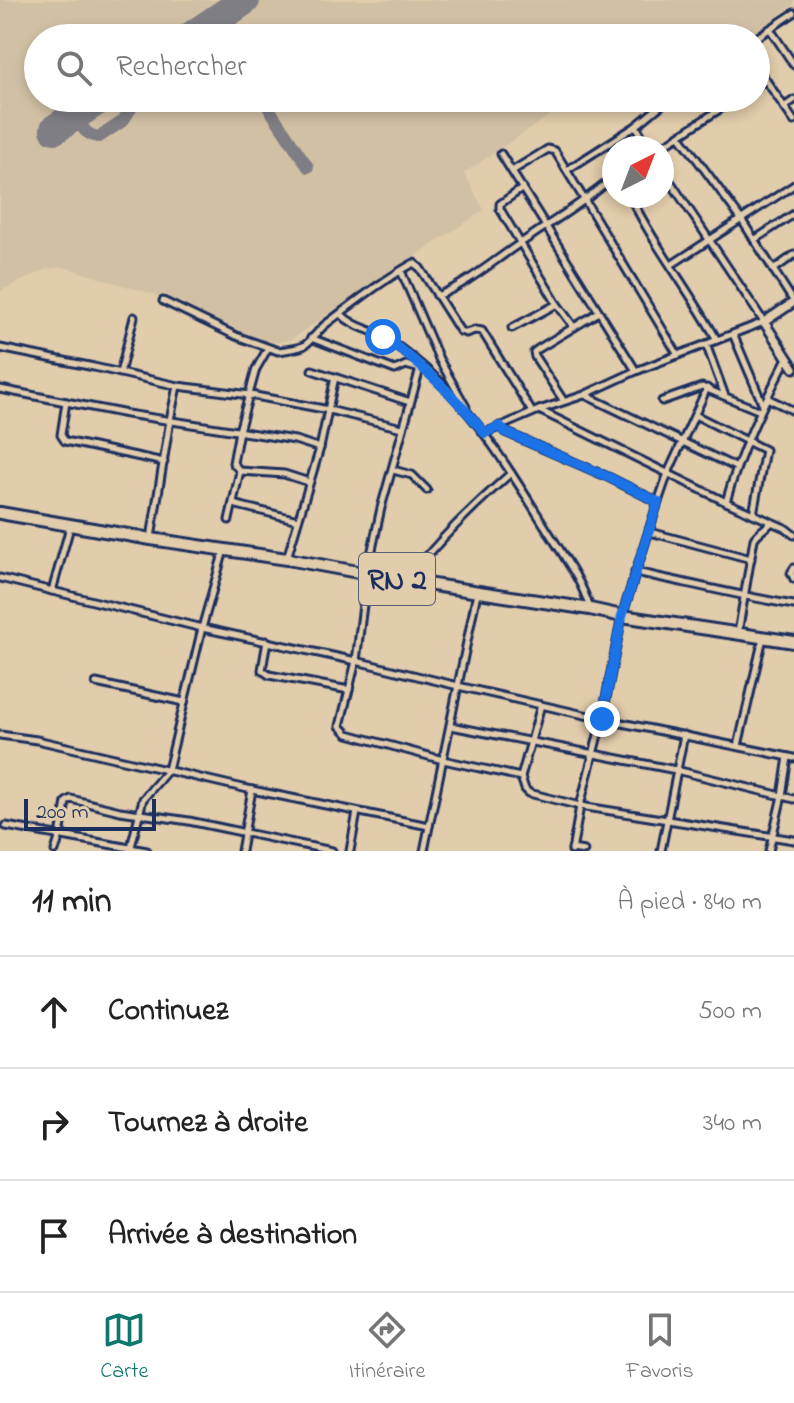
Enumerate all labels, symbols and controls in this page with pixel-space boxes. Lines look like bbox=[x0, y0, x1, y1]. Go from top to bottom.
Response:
search box bbox=[24, 24, 770, 112]
icon: search bbox=[52, 46, 96, 90]
text: Rechercher bbox=[116, 46, 247, 90]
north arrow bbox=[602, 136, 674, 208]
route start bbox=[365, 319, 401, 355]
road number: RN 2 bbox=[359, 553, 435, 605]
route end bbox=[584, 701, 620, 737]
scale bar bbox=[24, 795, 156, 831]
text: 200 m bbox=[36, 797, 89, 829]
text: 11 min bbox=[32, 878, 111, 928]
text: À pied · 840 m bbox=[617, 884, 762, 922]
icon: ahead bbox=[32, 990, 76, 1034]
text: Continuez bbox=[108, 990, 228, 1034]
text: 500 m bbox=[698, 993, 762, 1031]
icon: right bbox=[32, 1102, 76, 1146]
text: Tournez à droite bbox=[108, 1102, 308, 1146]
text: 340 m bbox=[703, 1105, 762, 1143]
icon: arrive bbox=[32, 1214, 76, 1258]
text: Arrivée à destination bbox=[108, 1214, 357, 1258]
tab: Carte bbox=[100, 1308, 148, 1388]
tab: Itinéraire bbox=[349, 1308, 425, 1388]
tab: Favoris bbox=[626, 1308, 694, 1388]

